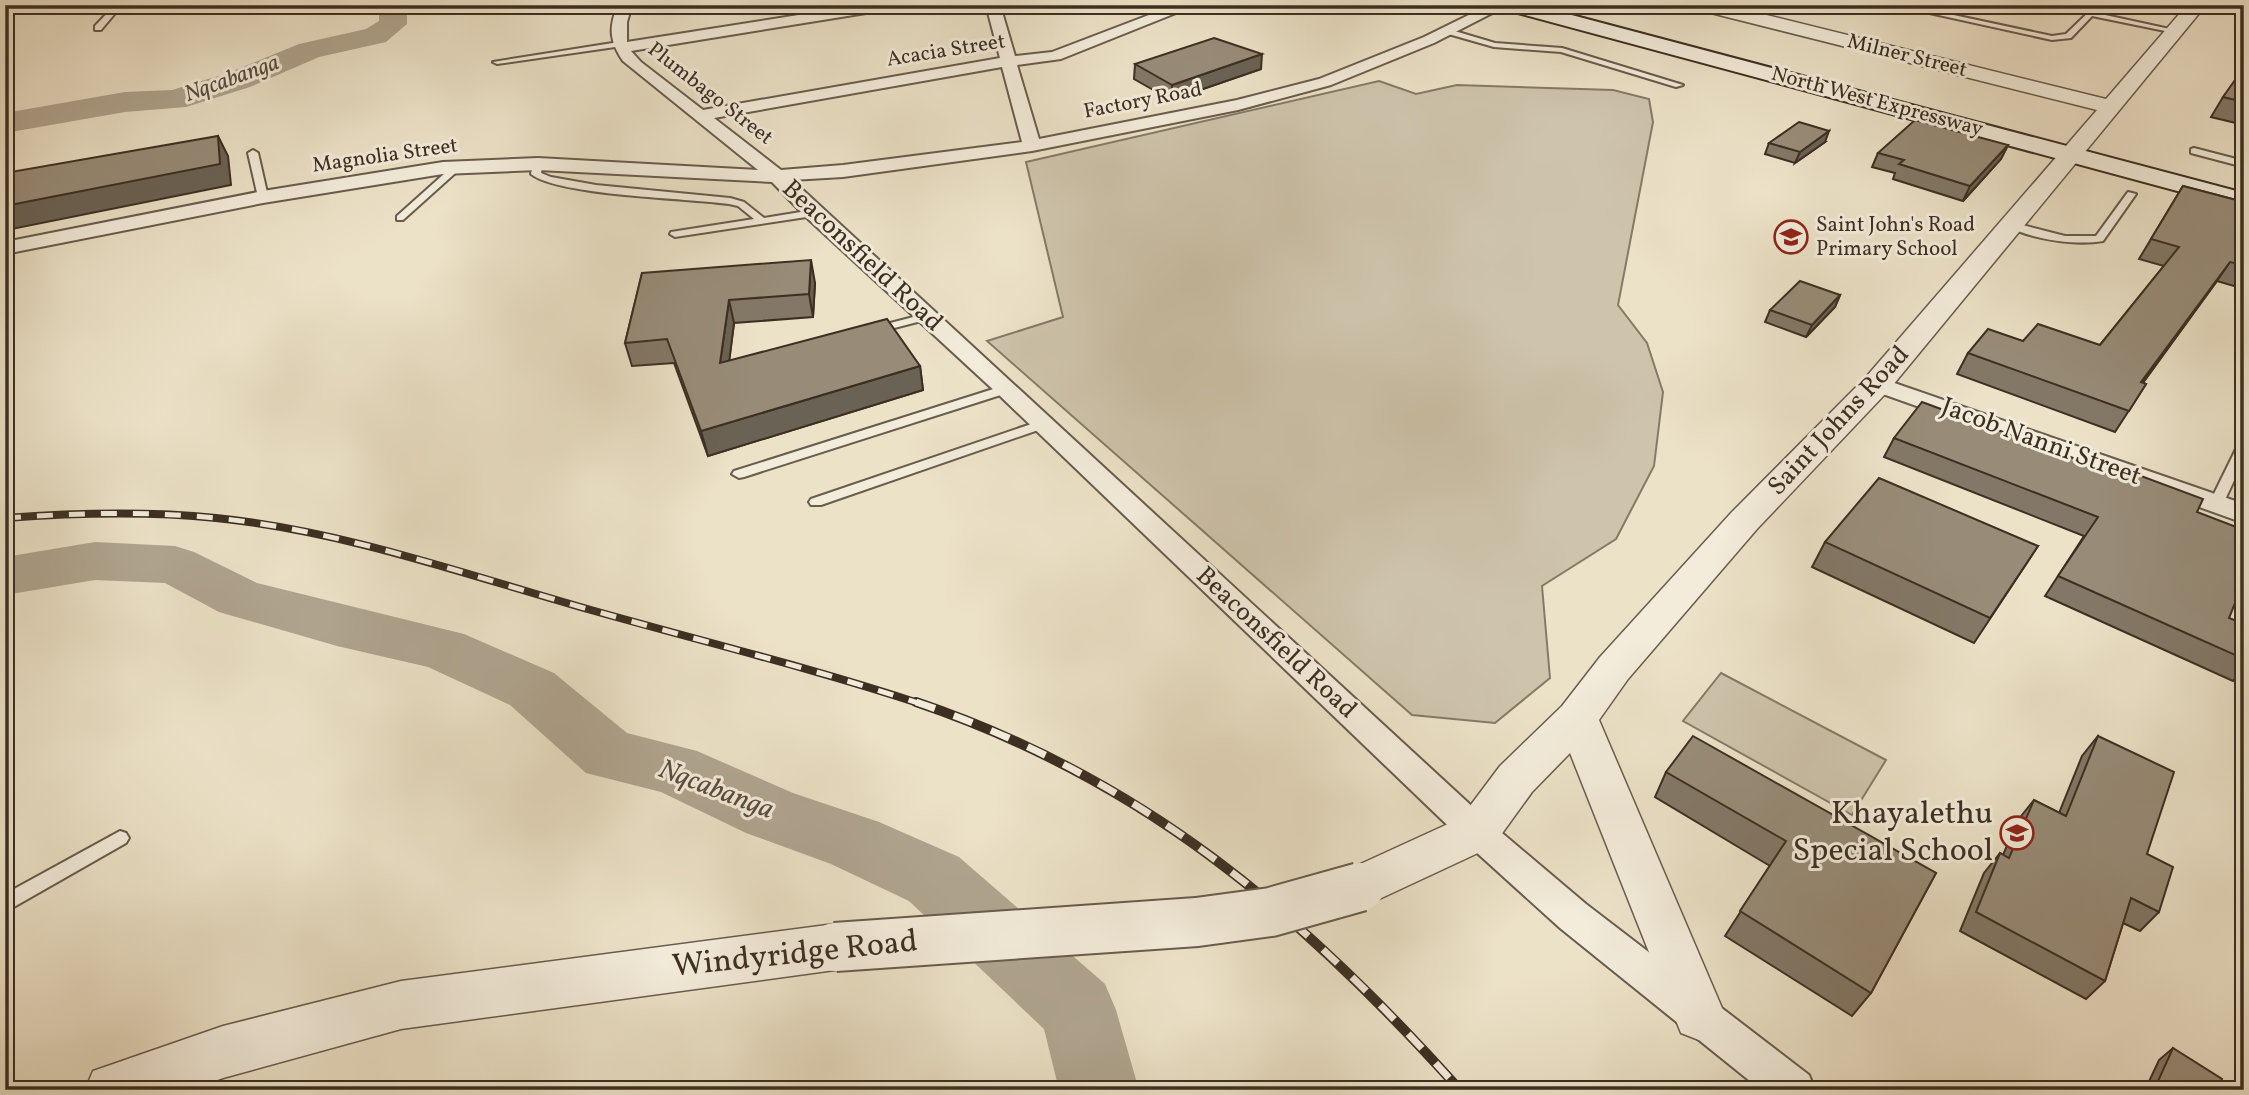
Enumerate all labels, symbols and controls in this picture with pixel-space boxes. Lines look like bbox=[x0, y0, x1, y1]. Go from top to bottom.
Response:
street label: Acacia Street bbox=[885, 27, 1007, 75]
street label: Milner Street bbox=[1844, 27, 1970, 85]
street label: Plumbago Street bbox=[641, 36, 779, 152]
water label: Nqcabanga bbox=[180, 47, 284, 111]
street label: North West Expressway bbox=[1768, 60, 1987, 144]
street label: Factory Road bbox=[1081, 75, 1205, 127]
street label: Magnolia Street bbox=[310, 131, 460, 181]
street label: Beaconsfield Road bbox=[773, 172, 951, 340]
place label: Saint John's Road Primary School bbox=[1816, 211, 1975, 264]
school or university icon: Saint John's Road Primary School bbox=[1772, 218, 1810, 256]
street label: Saint Johns Road bbox=[1760, 338, 1918, 504]
street label: Jacob Nanni Street bbox=[1936, 389, 2146, 495]
street label: Beaconsfield Road bbox=[1187, 559, 1365, 727]
water label: Nqcabanga bbox=[653, 750, 779, 830]
place label: Khayalethu Special School bbox=[1792, 793, 1993, 874]
school or university icon: Khayalethu Special School bbox=[1998, 814, 2036, 852]
street label: Windyridge Road bbox=[670, 920, 920, 990]

